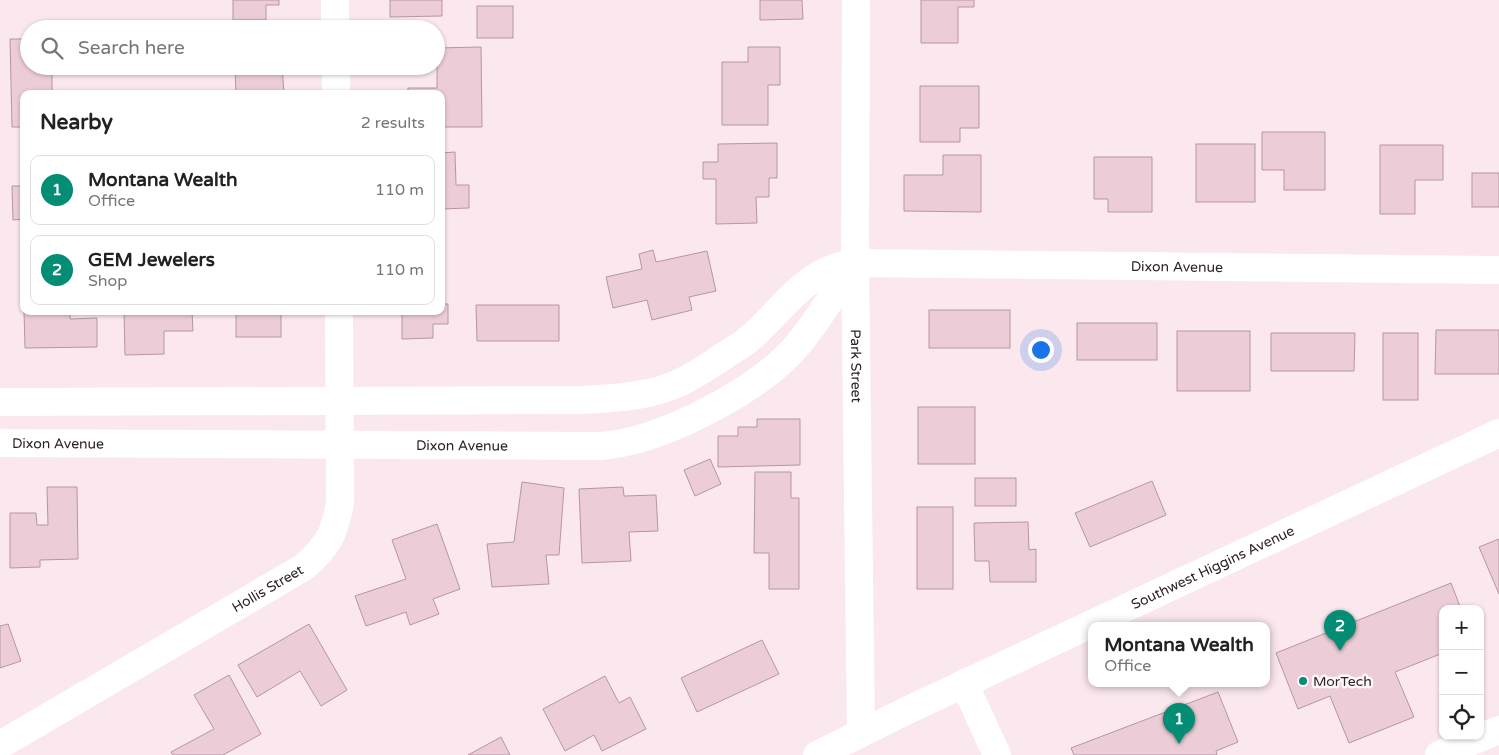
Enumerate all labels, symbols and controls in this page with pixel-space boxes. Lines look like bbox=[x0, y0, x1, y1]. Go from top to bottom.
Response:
search box bbox=[20, 20, 445, 75]
icon: search bbox=[38, 34, 66, 62]
text: Search here bbox=[78, 37, 185, 59]
text: Nearby bbox=[40, 110, 113, 135]
text: 2 results bbox=[361, 113, 425, 133]
text: Montana Wealth bbox=[88, 169, 237, 191]
text: 1 bbox=[52, 180, 62, 200]
text: 110 m bbox=[375, 180, 424, 200]
text: Office bbox=[88, 191, 135, 211]
text: GEM Jewelers bbox=[88, 249, 215, 271]
street label: Dixon Avenue bbox=[1131, 258, 1223, 276]
text: 2 bbox=[52, 260, 62, 280]
text: 110 m bbox=[375, 260, 424, 280]
text: Shop bbox=[88, 271, 127, 291]
street label: Park Street bbox=[847, 329, 865, 404]
your location bbox=[1028, 337, 1054, 363]
street label: Dixon Avenue bbox=[12, 435, 104, 453]
street label: Dixon Avenue bbox=[416, 437, 508, 455]
street label: Southwest Higgins Avenue bbox=[1129, 522, 1297, 613]
street label: Hollis Street bbox=[229, 561, 307, 616]
map controls bbox=[1439, 605, 1484, 740]
button: + bbox=[1439, 605, 1484, 650]
pin: 2 bbox=[1324, 610, 1356, 651]
popup bbox=[1088, 622, 1270, 687]
text: Montana Wealth bbox=[1104, 634, 1254, 656]
button: − bbox=[1439, 650, 1484, 695]
text: Office bbox=[1104, 656, 1151, 676]
place label: MorTech bbox=[1313, 673, 1372, 690]
marker: MorTech bbox=[1297, 675, 1309, 687]
button: locate bbox=[1439, 695, 1484, 740]
pin: 1 bbox=[1163, 703, 1195, 744]

